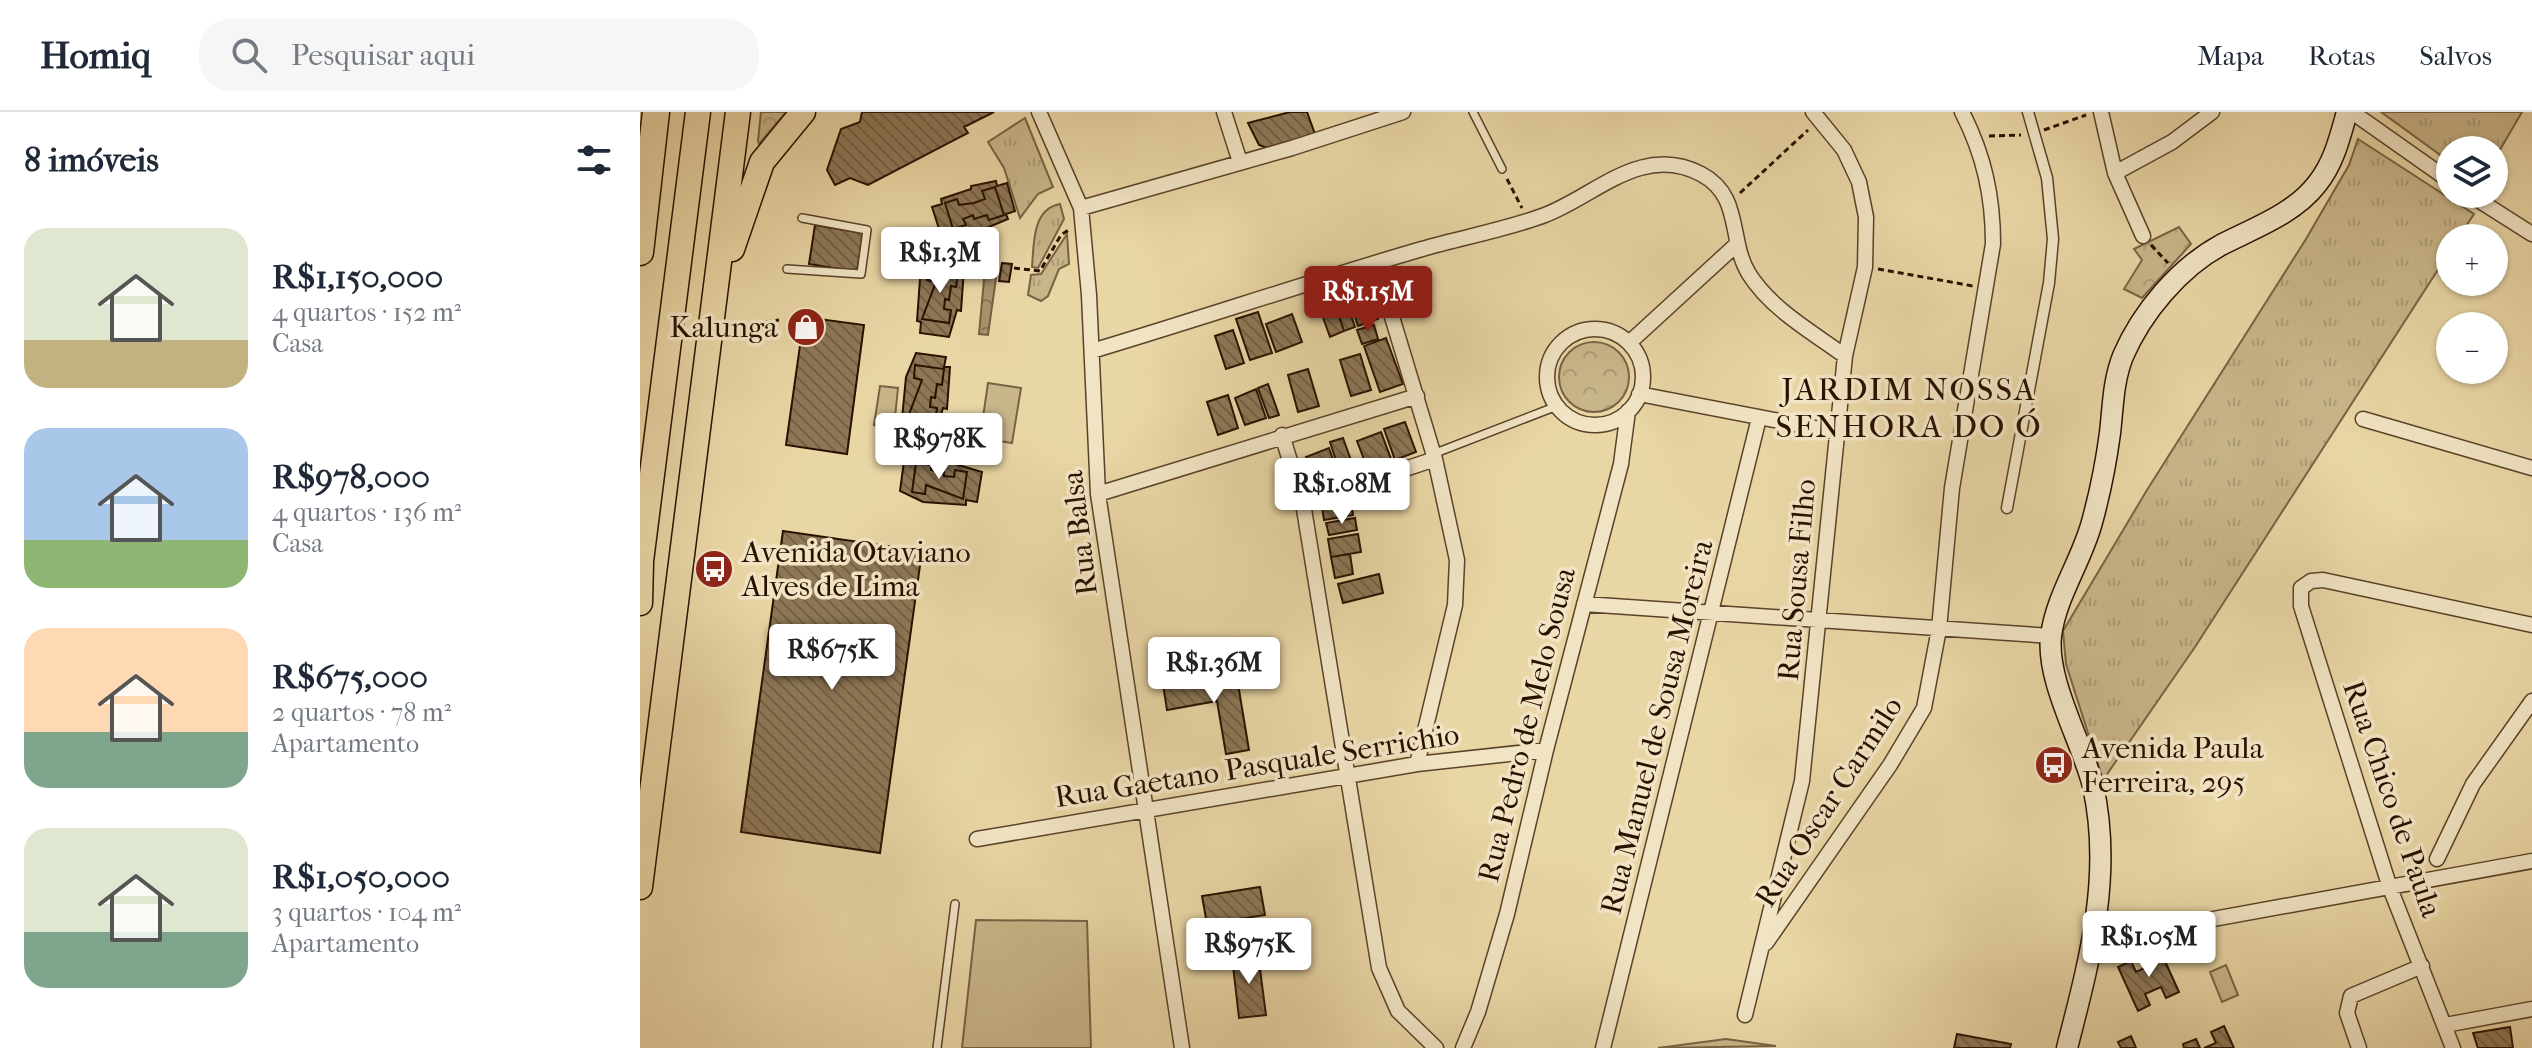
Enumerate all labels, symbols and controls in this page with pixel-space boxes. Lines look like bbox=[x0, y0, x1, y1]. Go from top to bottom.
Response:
search box bbox=[199, 19, 759, 91]
text: Homiq bbox=[40, 33, 151, 78]
icon: search bbox=[227, 33, 271, 77]
text: Pesquisar aqui bbox=[291, 38, 475, 73]
text: Mapa bbox=[2197, 39, 2264, 72]
text: Rotas bbox=[2308, 39, 2375, 72]
text: Salvos bbox=[2419, 39, 2492, 72]
map controls bbox=[2436, 136, 2508, 384]
button: layers bbox=[2436, 136, 2508, 208]
icon: filters bbox=[572, 138, 616, 182]
text: 8 imóveis bbox=[24, 140, 159, 180]
button: + bbox=[2436, 224, 2508, 296]
pin: R$1.3M bbox=[875, 227, 1005, 295]
text: R$1.3M bbox=[899, 237, 981, 268]
text: R$1,150,000 bbox=[272, 257, 443, 297]
icon: home bbox=[88, 260, 184, 356]
pin: R$1.15M bbox=[1294, 266, 1442, 334]
text: R$1.15M bbox=[1322, 276, 1414, 307]
text: 4 quartos · 152 m² bbox=[272, 297, 461, 328]
shop icon: Kalunga bbox=[785, 306, 827, 348]
place label: Kalunga bbox=[670, 310, 779, 345]
button: − bbox=[2436, 312, 2508, 384]
text: Casa bbox=[272, 328, 323, 359]
district label: JARDIM NOSSA SENHORA DO Ó bbox=[1775, 371, 2043, 445]
pin: R$978K bbox=[874, 413, 1004, 481]
text: R$978K bbox=[893, 423, 985, 454]
text: R$978,000 bbox=[272, 457, 430, 497]
pin: R$1.08M bbox=[1268, 458, 1416, 526]
icon: home bbox=[88, 460, 184, 556]
street label: Rua Balsa bbox=[1055, 468, 1105, 597]
text: R$1.08M bbox=[1293, 468, 1391, 499]
street label: Rua Sousa Filho bbox=[1771, 478, 1823, 682]
text: 4 quartos · 136 m² bbox=[272, 497, 461, 528]
text: Casa bbox=[272, 528, 323, 559]
place label: Avenida Otaviano Alves de Lima bbox=[741, 535, 971, 604]
street label: Rua Manuel de Sousa Moreira bbox=[1593, 535, 1721, 918]
bus stop icon: Avenida Otaviano Alves de Lima bbox=[693, 548, 735, 590]
street label: Rua Pedro de Melo Sousa bbox=[1471, 563, 1583, 886]
pin: R$675K bbox=[767, 624, 897, 692]
text: R$675K bbox=[787, 634, 877, 665]
pin: R$1.36M bbox=[1140, 637, 1288, 705]
text: R$1.36M bbox=[1166, 647, 1262, 678]
text: R$675,000 bbox=[272, 657, 428, 697]
icon: home bbox=[88, 660, 184, 756]
street label: Rua Chico de Paula bbox=[2335, 676, 2449, 923]
street label: Rua Oscar Carmilo bbox=[1748, 690, 1910, 914]
text: 2 quartos · 78 m² bbox=[272, 697, 451, 728]
street label: Rua Gaetano Pasquale Serrichio bbox=[1052, 717, 1462, 815]
text: Apartamento bbox=[272, 728, 419, 759]
place label: Avenida Paula Ferreira, 295 bbox=[2081, 731, 2265, 800]
bus stop icon: Avenida Paula Ferreira, 295 bbox=[2033, 744, 2075, 786]
text: R$1,050,000 bbox=[272, 857, 450, 897]
icon: home bbox=[88, 860, 184, 956]
text: 3 quartos · 104 m² bbox=[272, 897, 461, 928]
pin: R$1.05M bbox=[2075, 911, 2223, 979]
pin: R$975K bbox=[1184, 918, 1314, 986]
text: R$1.05M bbox=[2101, 921, 2197, 952]
text: Apartamento bbox=[272, 928, 419, 959]
text: R$975K bbox=[1204, 928, 1294, 959]

